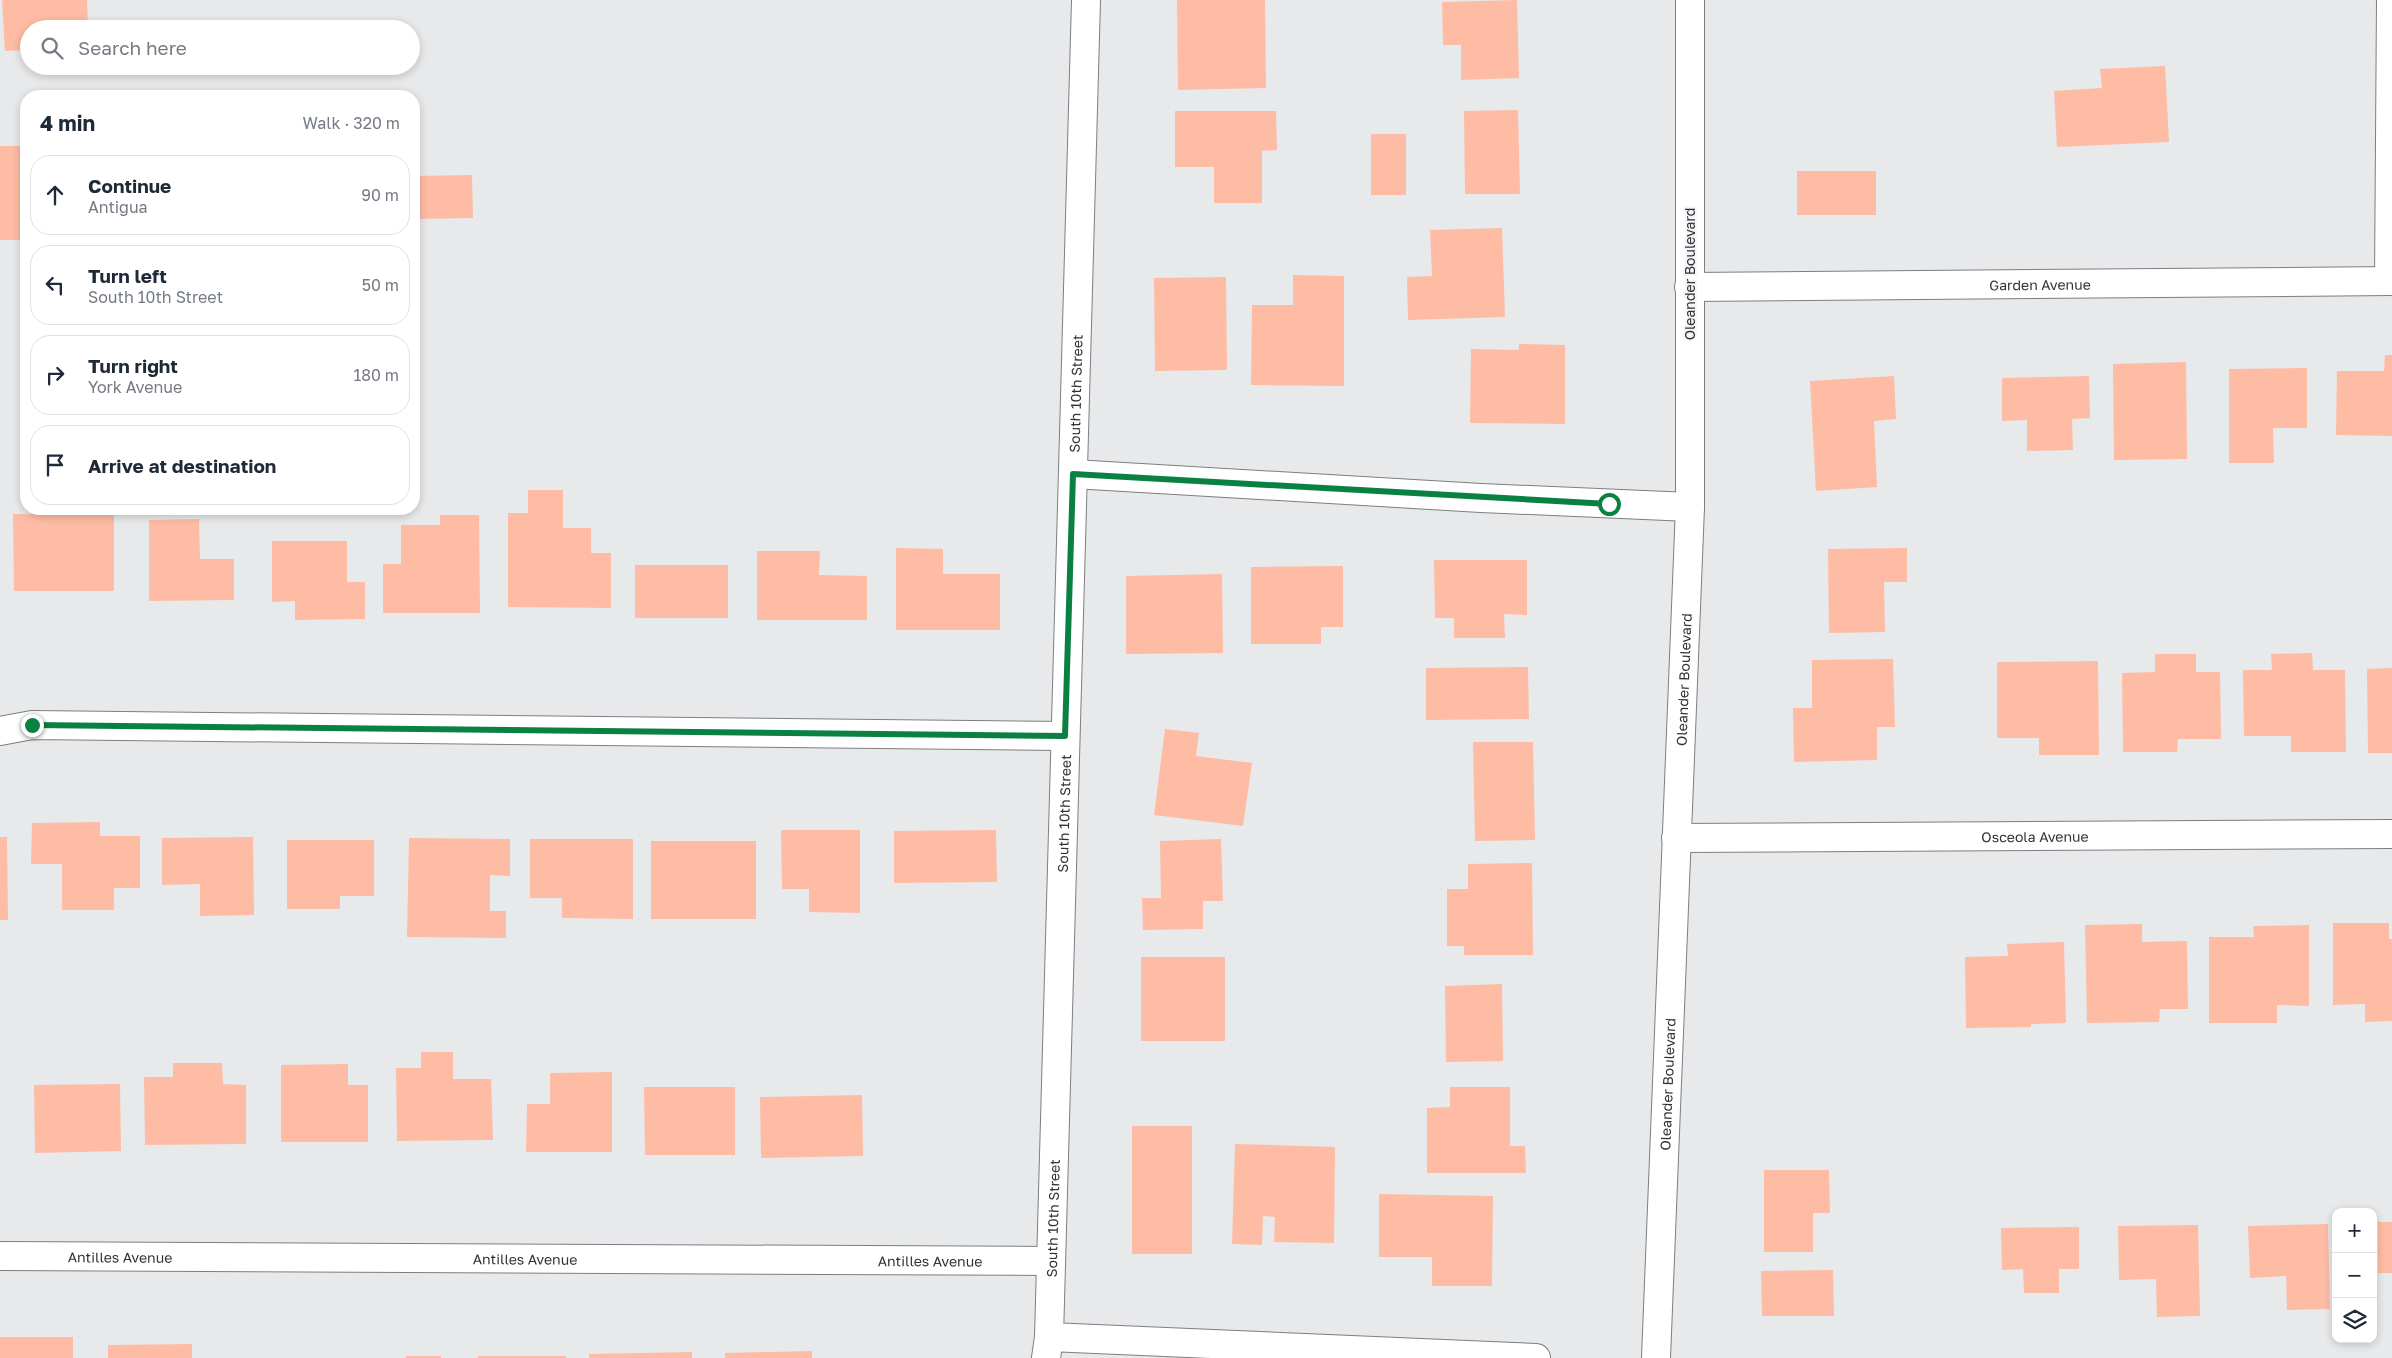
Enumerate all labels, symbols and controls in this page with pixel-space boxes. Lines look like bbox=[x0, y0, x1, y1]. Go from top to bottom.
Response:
search box bbox=[20, 20, 420, 75]
icon: search bbox=[38, 34, 66, 62]
text: Search here bbox=[78, 36, 187, 59]
text: 4 min bbox=[40, 110, 95, 136]
text: Walk · 320 m bbox=[303, 113, 400, 133]
text: Continue bbox=[88, 174, 171, 197]
icon: ahead bbox=[41, 181, 69, 209]
text: 90 m bbox=[361, 185, 399, 205]
text: Antigua bbox=[88, 197, 148, 217]
street label: Oleander Boulevard bbox=[1681, 208, 1698, 340]
text: Turn left bbox=[88, 264, 167, 287]
icon: left bbox=[41, 271, 69, 299]
text: 50 m bbox=[362, 275, 399, 295]
street label: Garden Avenue bbox=[1989, 275, 2091, 293]
text: South 10th Street bbox=[88, 287, 223, 307]
street label: South 10th Street bbox=[1065, 334, 1085, 453]
text: Turn right bbox=[88, 354, 178, 377]
icon: right bbox=[41, 361, 69, 389]
text: 180 m bbox=[353, 365, 399, 385]
text: York Avenue bbox=[88, 377, 182, 397]
icon: arrive bbox=[41, 451, 69, 479]
text: Arrive at destination bbox=[88, 454, 276, 477]
route start bbox=[1598, 493, 1621, 516]
street label: Oleander Boulevard bbox=[1672, 613, 1694, 746]
route end bbox=[21, 714, 44, 737]
street label: South 10th Street bbox=[1053, 754, 1074, 873]
street label: Osceola Avenue bbox=[1981, 827, 2089, 845]
street label: Oleander Boulevard bbox=[1656, 1017, 1678, 1151]
street label: South 10th Street bbox=[1042, 1159, 1062, 1278]
map controls bbox=[2332, 1208, 2377, 1343]
button: + bbox=[2332, 1208, 2377, 1253]
street label: Antilles Avenue bbox=[68, 1248, 172, 1265]
street label: Antilles Avenue bbox=[473, 1250, 577, 1267]
street label: Antilles Avenue bbox=[878, 1252, 982, 1269]
button: − bbox=[2332, 1253, 2377, 1298]
button: layers bbox=[2332, 1298, 2377, 1343]

